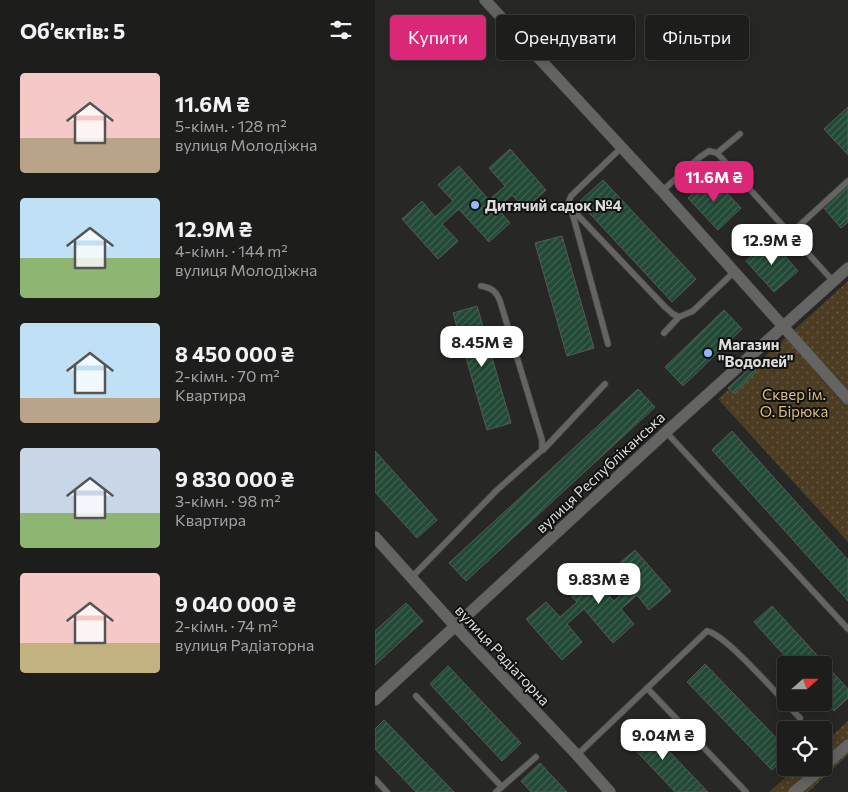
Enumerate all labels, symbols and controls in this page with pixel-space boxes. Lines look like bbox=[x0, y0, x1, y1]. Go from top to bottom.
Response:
chip: Купити bbox=[390, 15, 486, 60]
chip: Орендувати bbox=[496, 15, 635, 60]
chip: Фільтри bbox=[645, 15, 749, 60]
icon: filters bbox=[327, 16, 355, 44]
text: Об’єктів: 5 bbox=[20, 18, 125, 43]
text: 11.6M ₴ bbox=[175, 91, 250, 116]
icon: home bbox=[60, 93, 120, 153]
text: 5-кімн. · 128 m² bbox=[175, 116, 287, 135]
text: вулиця Молодіжна bbox=[175, 135, 317, 154]
pin: 11.6M ₴ bbox=[668, 160, 760, 203]
text: 11.6M ₴ bbox=[686, 167, 742, 186]
place label: Дитячий садок №4 bbox=[485, 196, 622, 214]
marker: Дитячий садок №4 bbox=[469, 199, 481, 211]
text: 12.9M ₴ bbox=[175, 216, 252, 241]
icon: home bbox=[60, 218, 120, 278]
pin: 12.9M ₴ bbox=[726, 224, 818, 266]
text: 12.9M ₴ bbox=[743, 230, 801, 249]
text: 4-кімн. · 144 m² bbox=[175, 241, 288, 260]
text: вулиця Молодіжна bbox=[175, 260, 317, 279]
pin: 8.45M ₴ bbox=[436, 326, 528, 368]
text: 8.45M ₴ bbox=[451, 332, 513, 351]
place label: Магазин "Водолей" bbox=[718, 335, 794, 370]
text: 8 450 000 ₴ bbox=[175, 341, 294, 366]
icon: home bbox=[60, 343, 120, 403]
marker: Магазин "Водолей" bbox=[702, 347, 714, 359]
text: 2-кімн. · 70 m² bbox=[175, 366, 280, 385]
text: Квартира bbox=[175, 385, 246, 404]
park label: Сквер ім. О. Бірюка bbox=[760, 385, 828, 420]
street label: вулиця Республіканська bbox=[532, 408, 668, 536]
text: 9 830 000 ₴ bbox=[175, 466, 294, 491]
icon: home bbox=[60, 468, 120, 528]
text: 3-кімн. · 98 m² bbox=[175, 491, 281, 510]
text: Квартира bbox=[175, 510, 246, 529]
pin: 9.83M ₴ bbox=[553, 562, 645, 605]
text: 9.83M ₴ bbox=[568, 569, 630, 588]
text: 9 040 000 ₴ bbox=[175, 591, 296, 616]
icon: home bbox=[60, 593, 120, 653]
street label: вулиця Радіаторна bbox=[452, 601, 554, 709]
text: 2-кімн. · 74 m² bbox=[175, 616, 278, 635]
text: вулиця Радіаторна bbox=[175, 635, 314, 654]
north arrow bbox=[777, 656, 833, 711]
map controls bbox=[777, 656, 832, 776]
pin: 9.04M ₴ bbox=[617, 718, 709, 761]
button: locate bbox=[777, 721, 832, 776]
text: 9.04M ₴ bbox=[632, 725, 694, 744]

